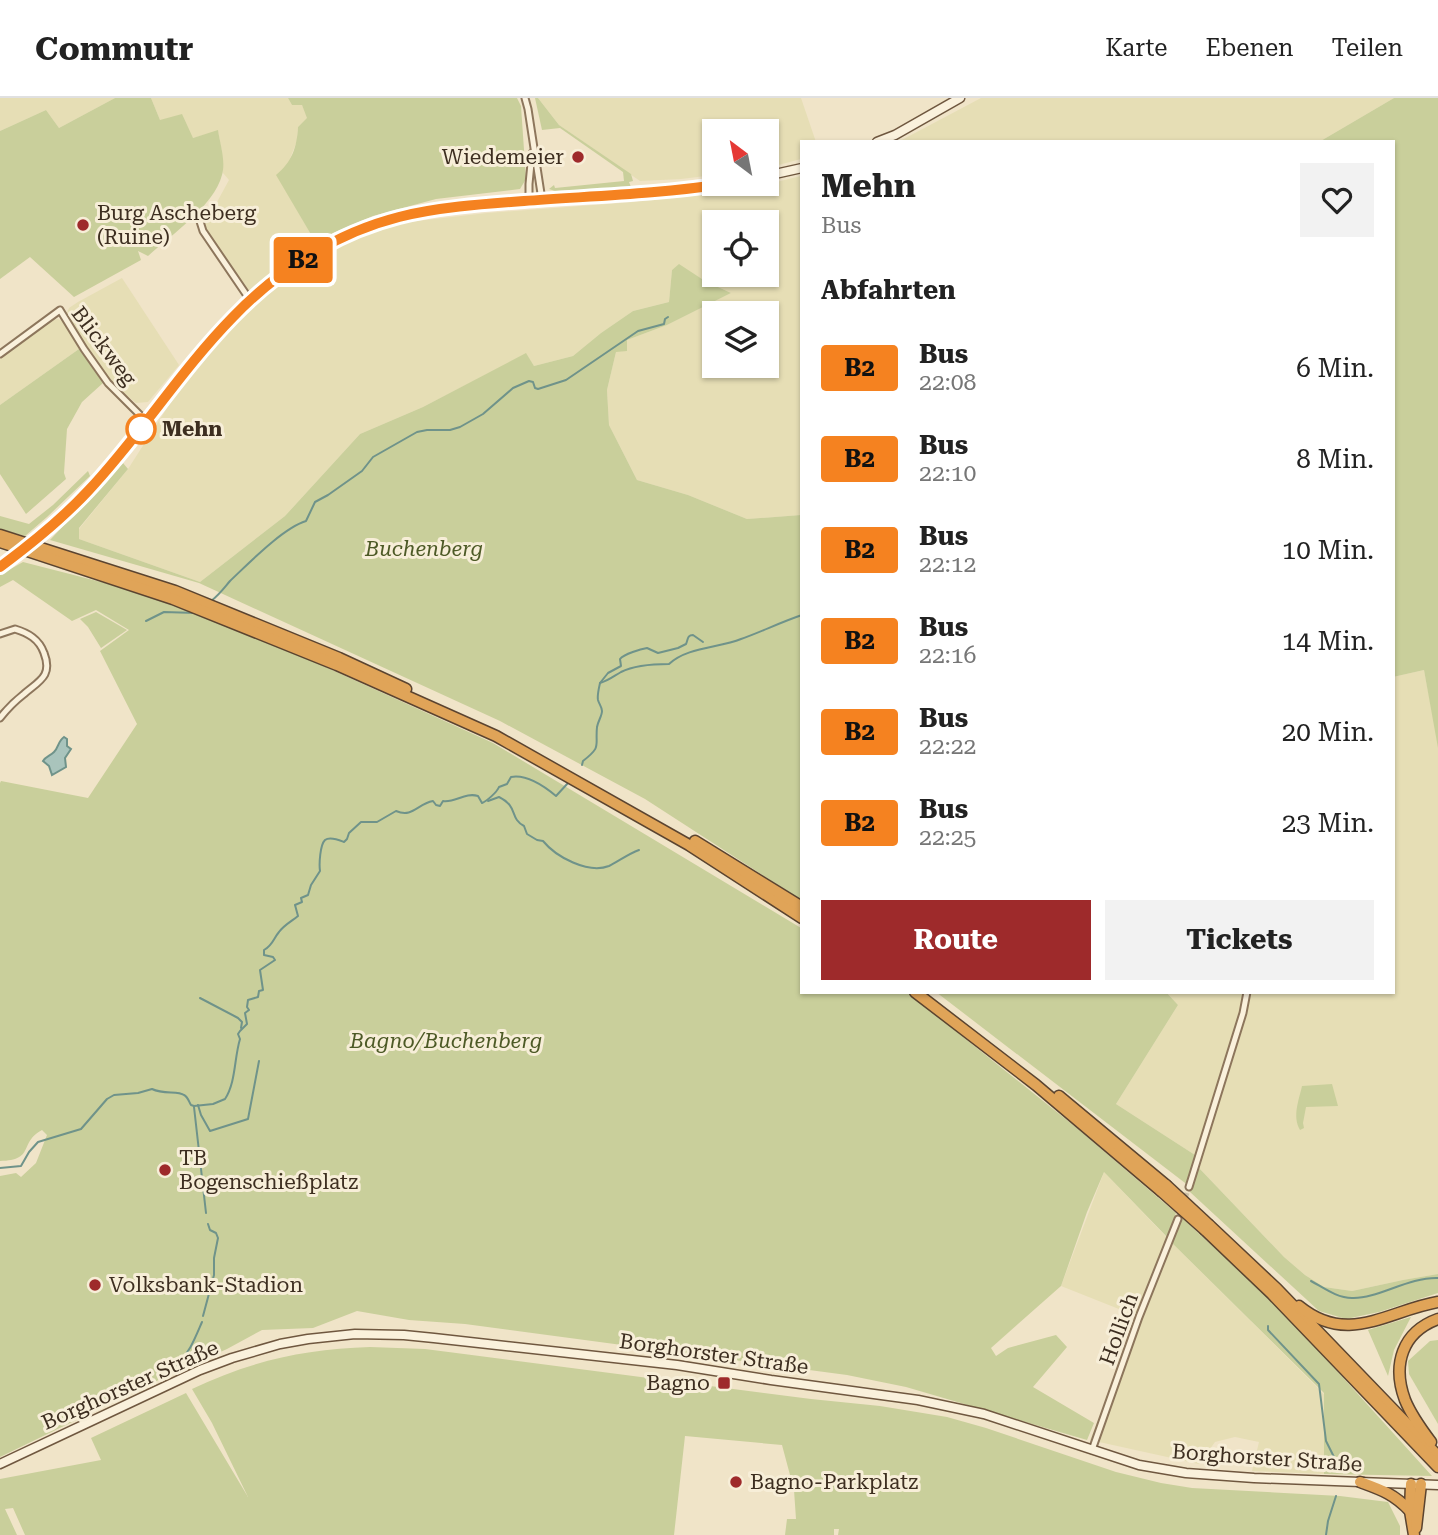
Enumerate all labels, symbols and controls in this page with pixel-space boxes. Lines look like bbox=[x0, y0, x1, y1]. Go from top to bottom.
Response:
text: Commutr bbox=[35, 29, 193, 68]
text: Karte bbox=[1105, 34, 1167, 62]
text: Ebenen bbox=[1205, 34, 1294, 62]
text: Teilen bbox=[1332, 34, 1403, 62]
north arrow bbox=[702, 119, 779, 196]
map controls bbox=[702, 119, 779, 378]
place label: Wiedemeier bbox=[442, 145, 564, 169]
marker: Wiedemeier bbox=[570, 149, 586, 165]
button: heart bbox=[1300, 163, 1374, 237]
text: Mehn bbox=[821, 166, 916, 205]
place label: Burg Ascheberg (Ruine) bbox=[97, 201, 256, 249]
button: locate bbox=[702, 210, 779, 287]
text: Bus bbox=[821, 212, 861, 239]
marker: Burg Ascheberg (Ruine) bbox=[75, 217, 91, 233]
line badge: B2 bbox=[272, 237, 334, 283]
text: B2 bbox=[288, 246, 318, 274]
text: Abfahrten bbox=[821, 275, 956, 305]
button: layers bbox=[702, 301, 779, 378]
street label: Blickweg bbox=[67, 302, 141, 390]
text: Bus bbox=[919, 339, 968, 369]
text: 6 Min. bbox=[1296, 353, 1374, 383]
text: B2 bbox=[844, 354, 875, 382]
text: 22:08 bbox=[919, 369, 976, 396]
marker: Mehn bbox=[126, 414, 156, 444]
place label: Mehn bbox=[162, 417, 222, 441]
text: Bus bbox=[919, 430, 968, 460]
text: 8 Min. bbox=[1296, 444, 1374, 474]
text: B2 bbox=[844, 445, 875, 473]
text: 22:10 bbox=[919, 460, 976, 487]
text: Bus bbox=[919, 521, 968, 551]
text: 10 Min. bbox=[1282, 535, 1374, 565]
text: B2 bbox=[844, 536, 875, 564]
park label: Buchenberg bbox=[364, 537, 483, 561]
text: 22:12 bbox=[919, 551, 976, 578]
text: Bus bbox=[919, 612, 968, 642]
text: 14 Min. bbox=[1282, 626, 1374, 656]
text: B2 bbox=[844, 627, 875, 655]
text: 22:16 bbox=[919, 642, 976, 669]
text: Bus bbox=[919, 703, 968, 733]
text: 20 Min. bbox=[1282, 717, 1374, 747]
text: B2 bbox=[844, 718, 875, 746]
text: 22:22 bbox=[919, 733, 976, 760]
text: Bus bbox=[919, 794, 968, 824]
text: 23 Min. bbox=[1282, 808, 1374, 838]
text: B2 bbox=[844, 809, 875, 837]
text: 22:25 bbox=[919, 824, 976, 851]
button: Route bbox=[821, 900, 1091, 980]
button: Tickets bbox=[1105, 900, 1374, 980]
park label: Bagno/Buchenberg bbox=[349, 1029, 542, 1053]
place label: TB Bogenschießplatz bbox=[179, 1146, 358, 1194]
marker: TB Bogenschießplatz bbox=[157, 1162, 173, 1178]
place label: Volksbank-Stadion bbox=[109, 1273, 303, 1297]
marker: Volksbank-Stadion bbox=[87, 1277, 103, 1293]
street label: Hollich bbox=[1095, 1289, 1143, 1368]
street label: Borghorster Straße bbox=[618, 1329, 810, 1379]
street label: Borghorster Straße bbox=[38, 1335, 222, 1435]
place label: Bagno bbox=[646, 1371, 710, 1395]
marker: Bagno bbox=[716, 1375, 732, 1391]
street label: Borghorster Straße bbox=[1171, 1439, 1363, 1477]
place label: Bagno-Parkplatz bbox=[750, 1470, 918, 1494]
marker: Bagno-Parkplatz bbox=[728, 1474, 744, 1490]

